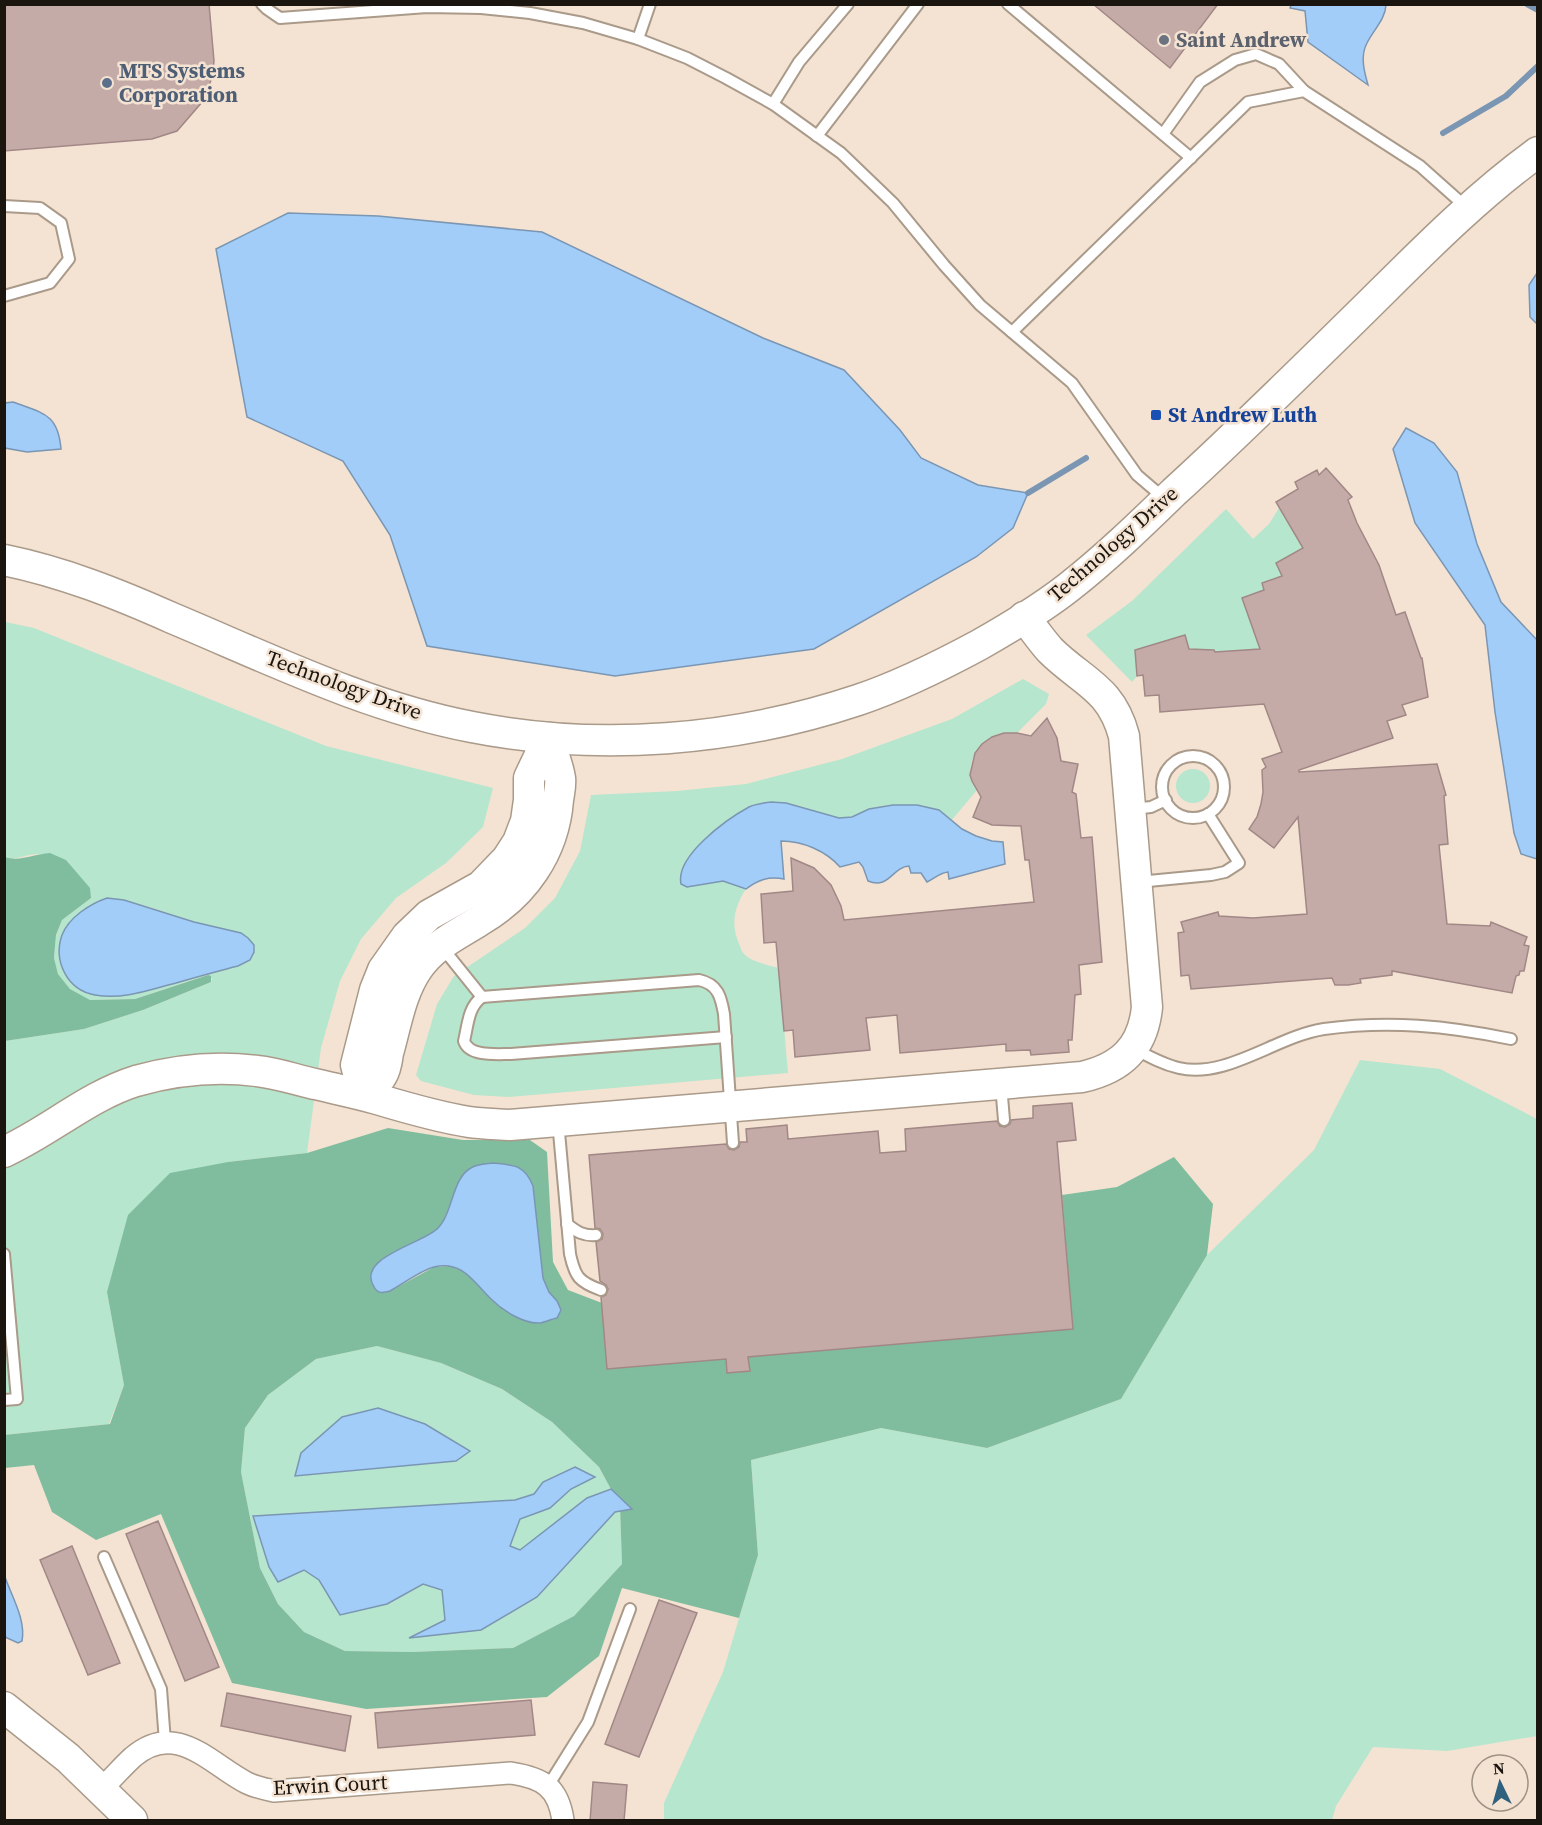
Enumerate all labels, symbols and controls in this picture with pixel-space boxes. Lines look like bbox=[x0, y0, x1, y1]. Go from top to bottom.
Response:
place label: Saint Andrew bbox=[1176, 25, 1307, 54]
marker: Saint Andrew bbox=[1157, 33, 1171, 47]
place label: MTS Systems Corporation bbox=[119, 56, 246, 109]
marker: MTS Systems Corporation bbox=[100, 76, 114, 90]
place label: St Andrew Luth bbox=[1168, 400, 1317, 429]
marker: St Andrew Luth bbox=[1149, 408, 1163, 422]
street label: Technology Drive bbox=[1041, 479, 1184, 608]
street label: Technology Drive bbox=[262, 643, 426, 726]
north arrow bbox=[1470, 1753, 1530, 1813]
text: N bbox=[1492, 1757, 1506, 1780]
street label: Erwin Court bbox=[272, 1767, 388, 1802]

